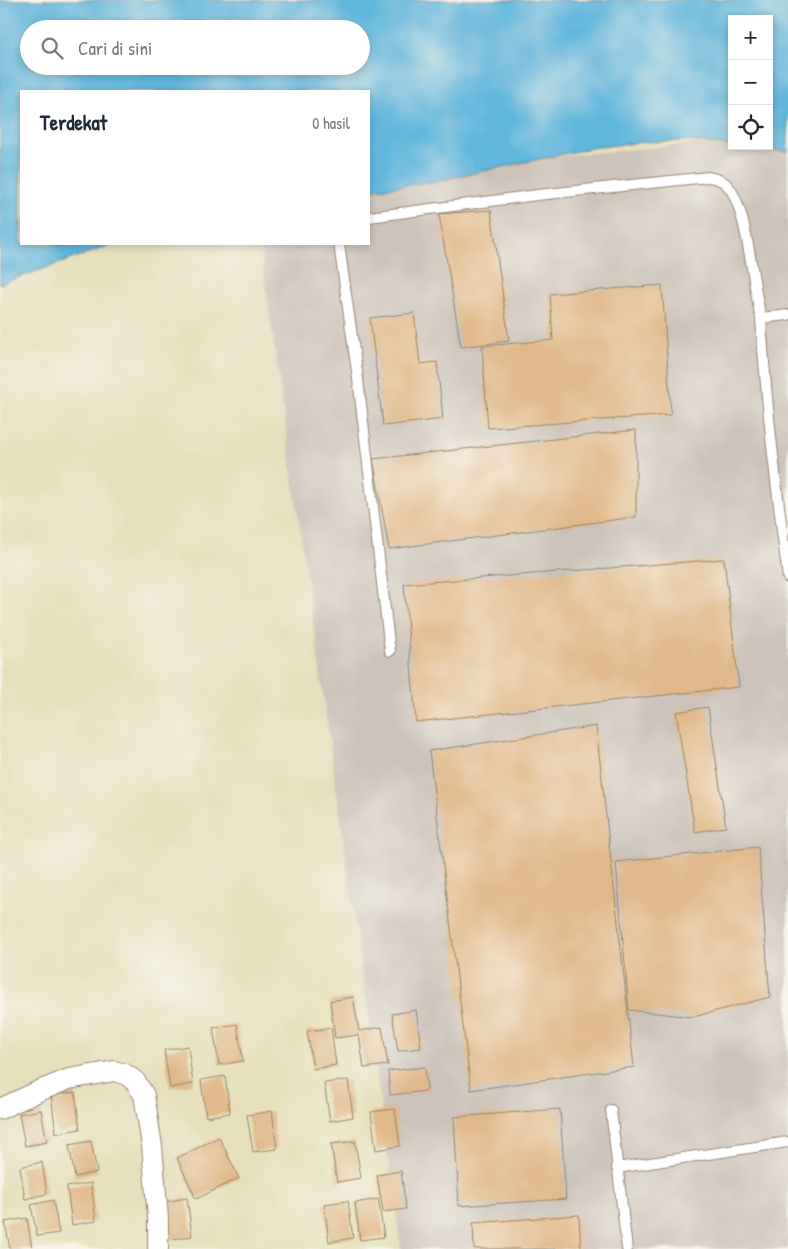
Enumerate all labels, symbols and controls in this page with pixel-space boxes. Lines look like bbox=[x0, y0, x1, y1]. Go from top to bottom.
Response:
map controls bbox=[728, 15, 773, 150]
button: + bbox=[728, 15, 773, 60]
search box bbox=[20, 20, 370, 75]
icon: search bbox=[38, 34, 66, 62]
text: Cari di sini bbox=[78, 35, 152, 61]
button: − bbox=[728, 60, 773, 105]
button: locate bbox=[728, 105, 773, 150]
text: Terdekat bbox=[40, 108, 107, 137]
text: 0 hasil bbox=[312, 112, 350, 134]

